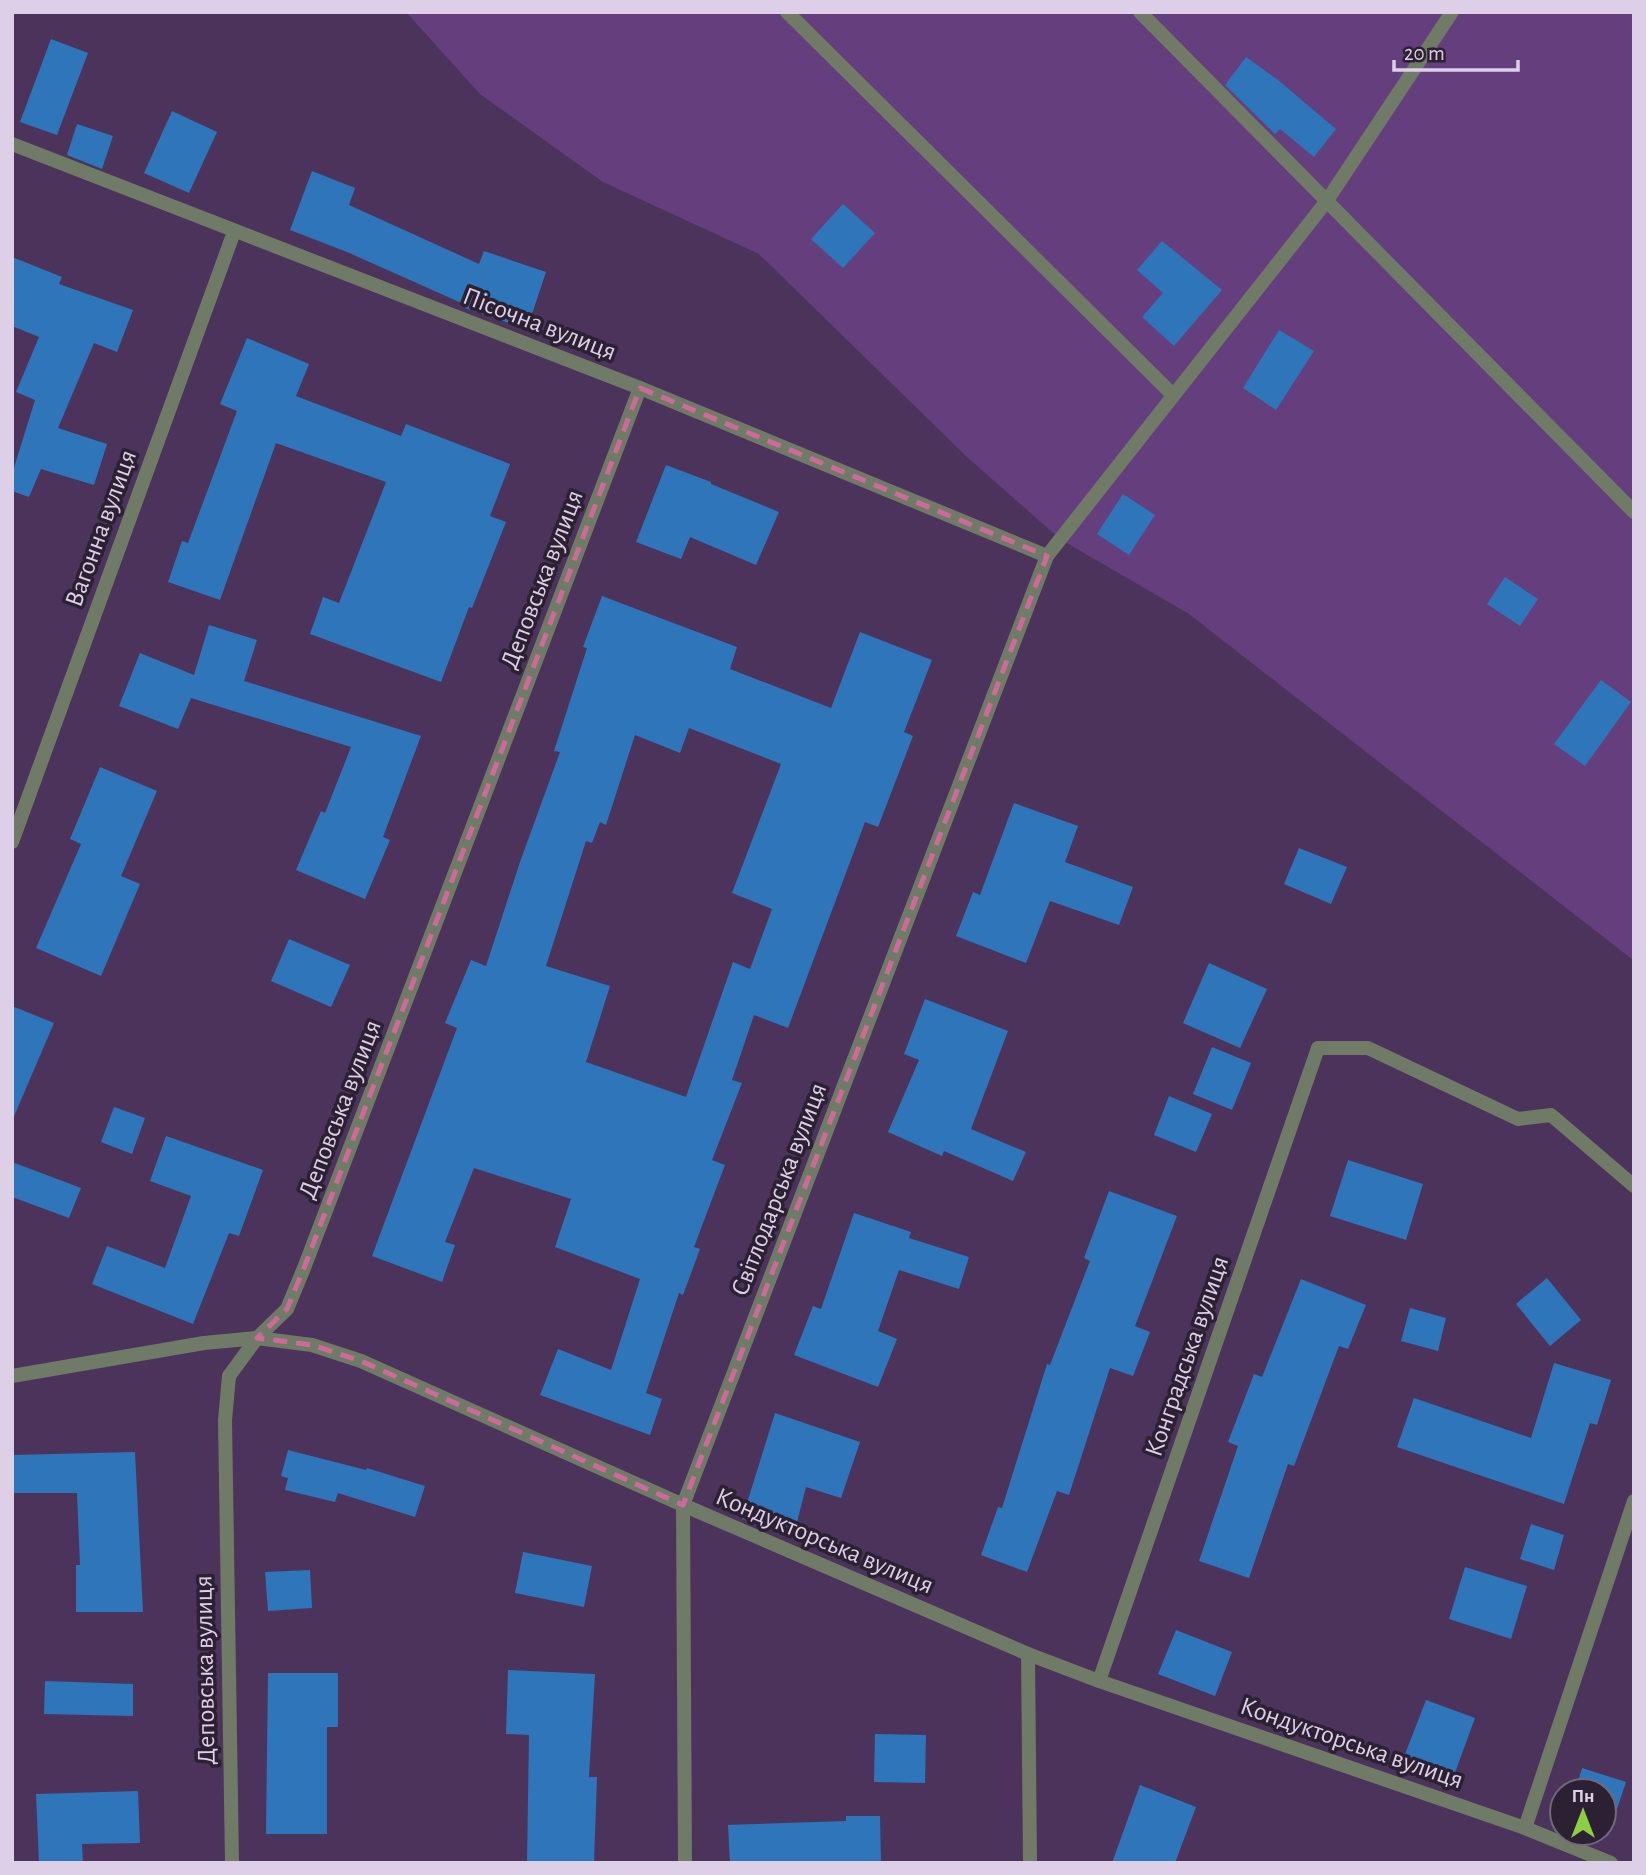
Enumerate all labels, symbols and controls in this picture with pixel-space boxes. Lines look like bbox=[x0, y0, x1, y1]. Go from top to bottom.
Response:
scale bar bbox=[1394, 28, 1518, 72]
text: 20 m bbox=[1404, 43, 1445, 64]
street label: Пісочна вулиця bbox=[459, 283, 620, 365]
street label: Вагонна вулиця bbox=[61, 446, 141, 610]
street label: Деповська вулиця bbox=[496, 486, 588, 672]
street label: Деповська вулиця bbox=[294, 1016, 386, 1202]
street label: Світлодарська вулиця bbox=[726, 1079, 832, 1299]
street label: Конградська вулиця bbox=[1140, 1253, 1233, 1460]
street label: Кондукторська вулиця bbox=[712, 1483, 937, 1599]
street label: Деповська вулиця bbox=[190, 1575, 220, 1765]
street label: Кондукторська вулиця bbox=[1237, 1693, 1467, 1793]
north arrow bbox=[1548, 1777, 1618, 1847]
text: Пн bbox=[1571, 1787, 1595, 1806]

